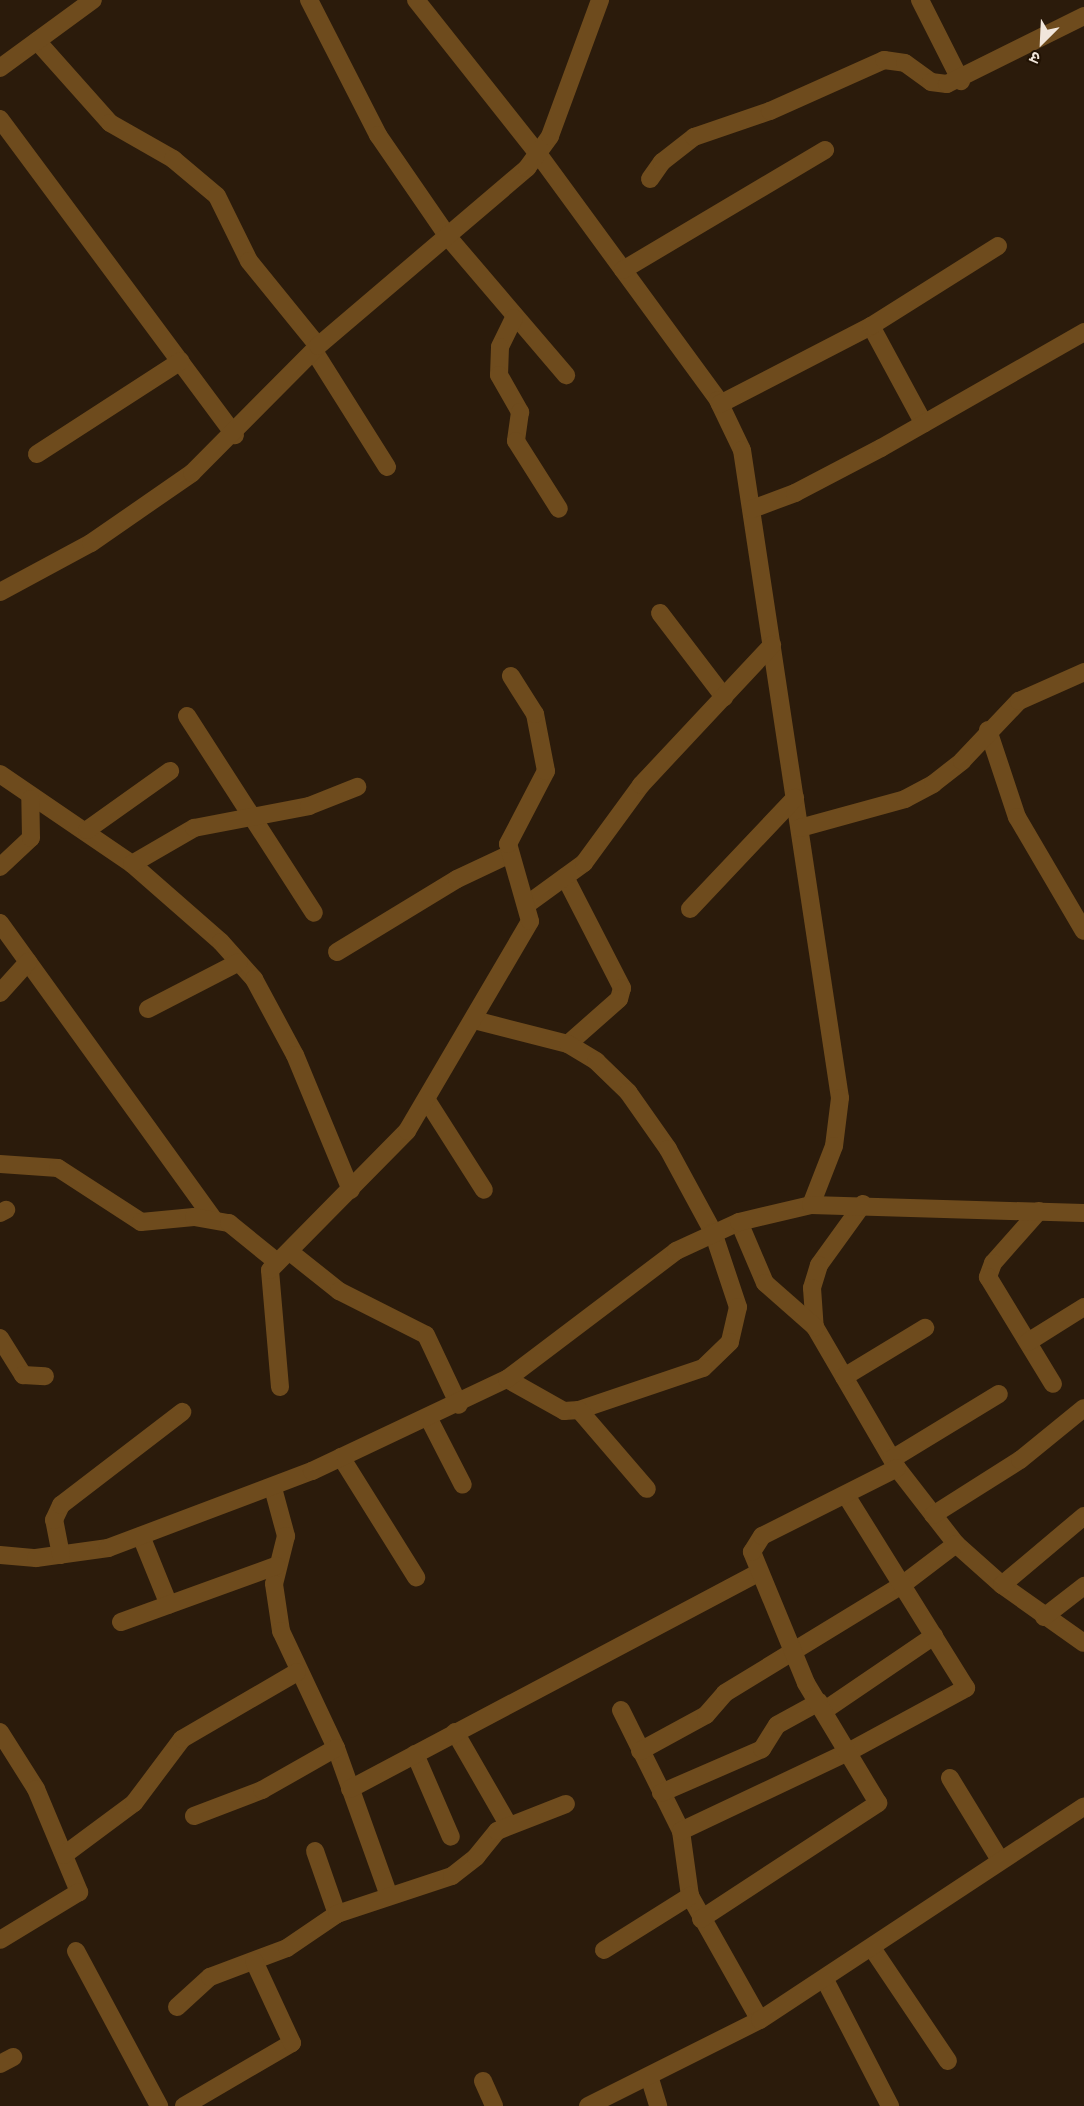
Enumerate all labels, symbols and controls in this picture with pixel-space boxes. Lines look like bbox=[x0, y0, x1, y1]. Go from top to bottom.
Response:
north arrow bbox=[1012, 12, 1072, 72]
text: उ bbox=[1026, 46, 1043, 70]

